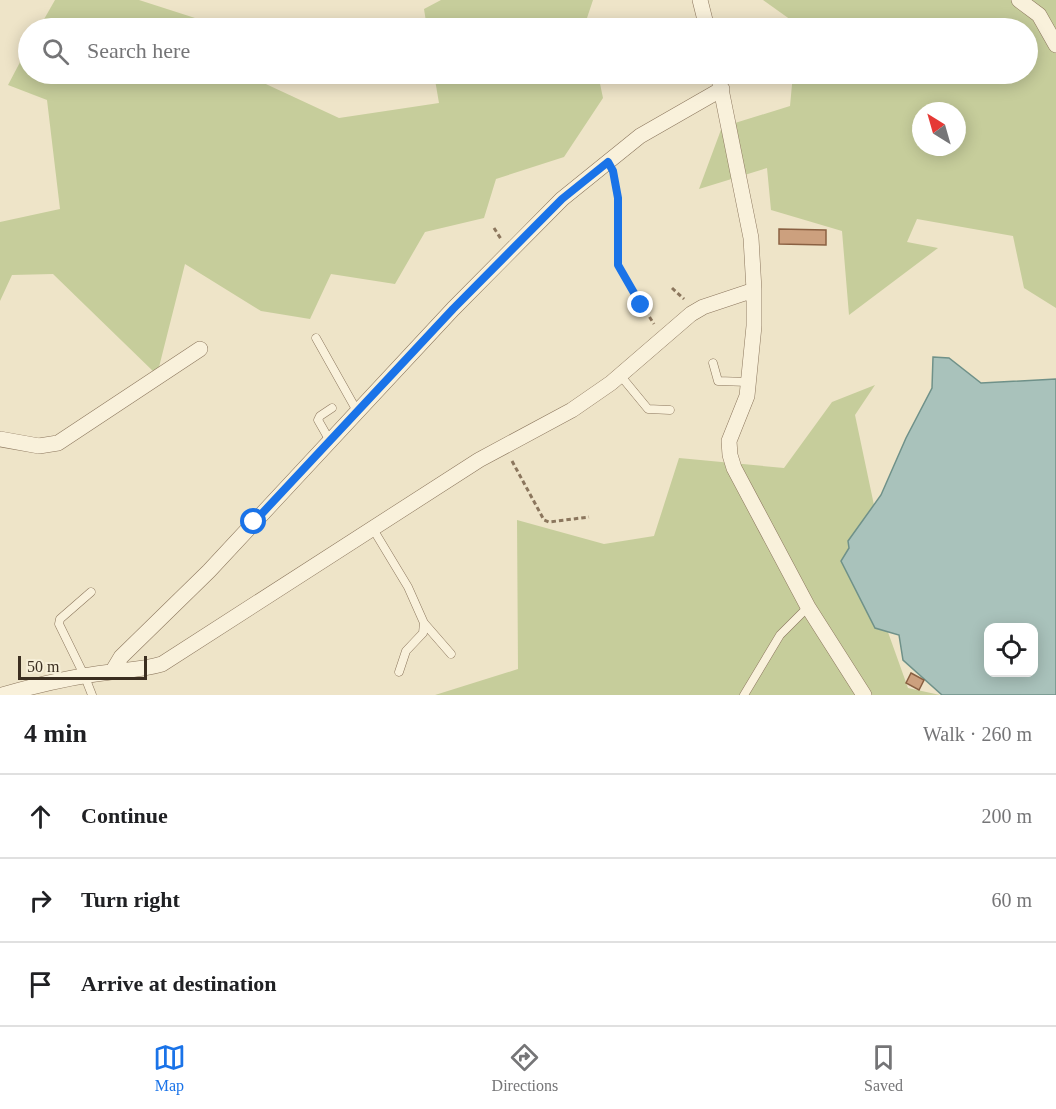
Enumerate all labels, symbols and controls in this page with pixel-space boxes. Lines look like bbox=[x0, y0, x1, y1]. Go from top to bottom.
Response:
search box bbox=[18, 18, 1038, 84]
icon: search bbox=[39, 35, 72, 68]
text: Search here bbox=[87, 38, 190, 63]
north arrow bbox=[912, 102, 966, 156]
route end bbox=[627, 291, 653, 317]
route start bbox=[240, 508, 266, 534]
map controls bbox=[984, 623, 1038, 677]
button: locate bbox=[984, 623, 1038, 677]
scale bar bbox=[18, 653, 147, 680]
text: 50 m bbox=[27, 658, 59, 675]
text: 4 min bbox=[24, 719, 87, 748]
text: Walk · 260 m bbox=[923, 723, 1032, 745]
icon: ahead bbox=[24, 800, 57, 833]
text: Continue bbox=[81, 803, 168, 828]
text: 200 m bbox=[981, 805, 1032, 827]
icon: right bbox=[24, 884, 57, 917]
text: Turn right bbox=[81, 887, 180, 912]
text: 60 m bbox=[991, 889, 1032, 911]
icon: arrive bbox=[24, 968, 57, 1001]
text: Arrive at destination bbox=[81, 971, 277, 996]
tab: Map bbox=[153, 1041, 186, 1095]
tab: Directions bbox=[492, 1041, 558, 1095]
tab: Saved bbox=[864, 1041, 903, 1095]

